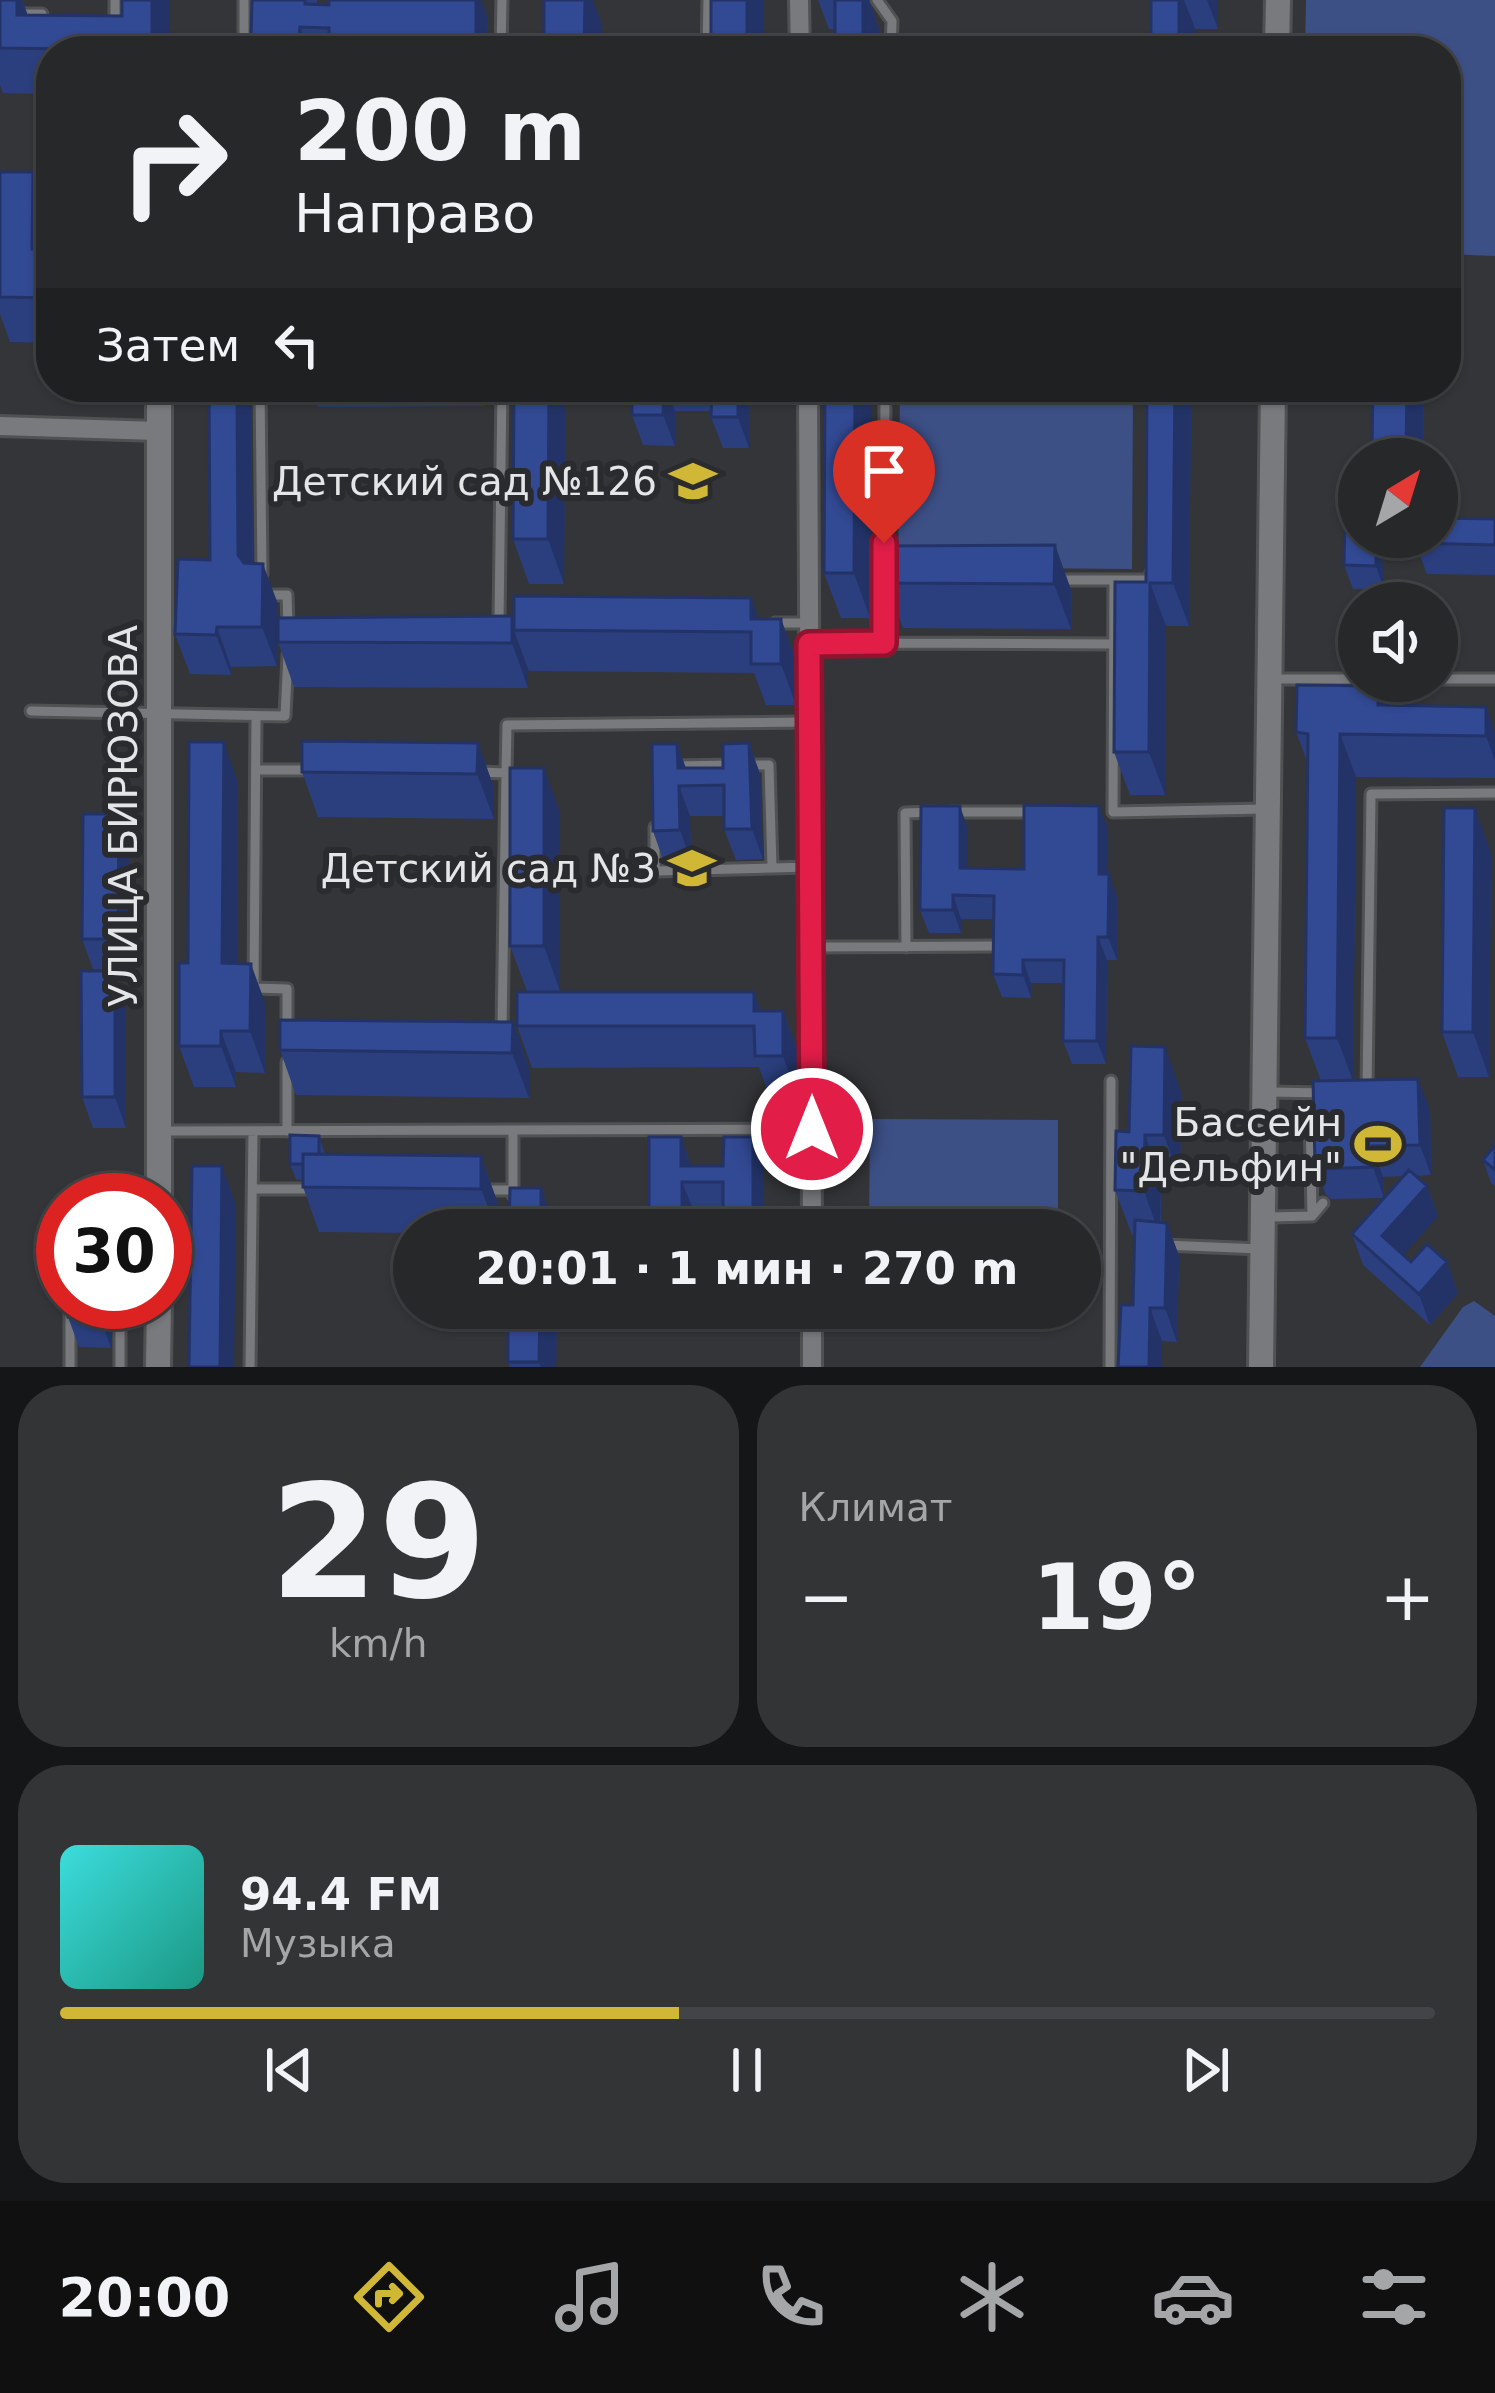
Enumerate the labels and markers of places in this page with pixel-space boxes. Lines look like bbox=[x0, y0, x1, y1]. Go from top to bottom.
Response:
pin bbox=[833, 420, 935, 543]
school or university icon: Детский сад №126 bbox=[668, 456, 718, 506]
place label: Детский сад №126 bbox=[272, 459, 657, 504]
school or university icon: Детский сад №3 bbox=[667, 843, 717, 893]
place label: Детский сад №3 bbox=[321, 846, 656, 891]
place label: Бассейн "Дельфин" bbox=[1120, 1100, 1342, 1190]
sports icon: Бассейн "Дельфин" bbox=[1353, 1119, 1403, 1169]

